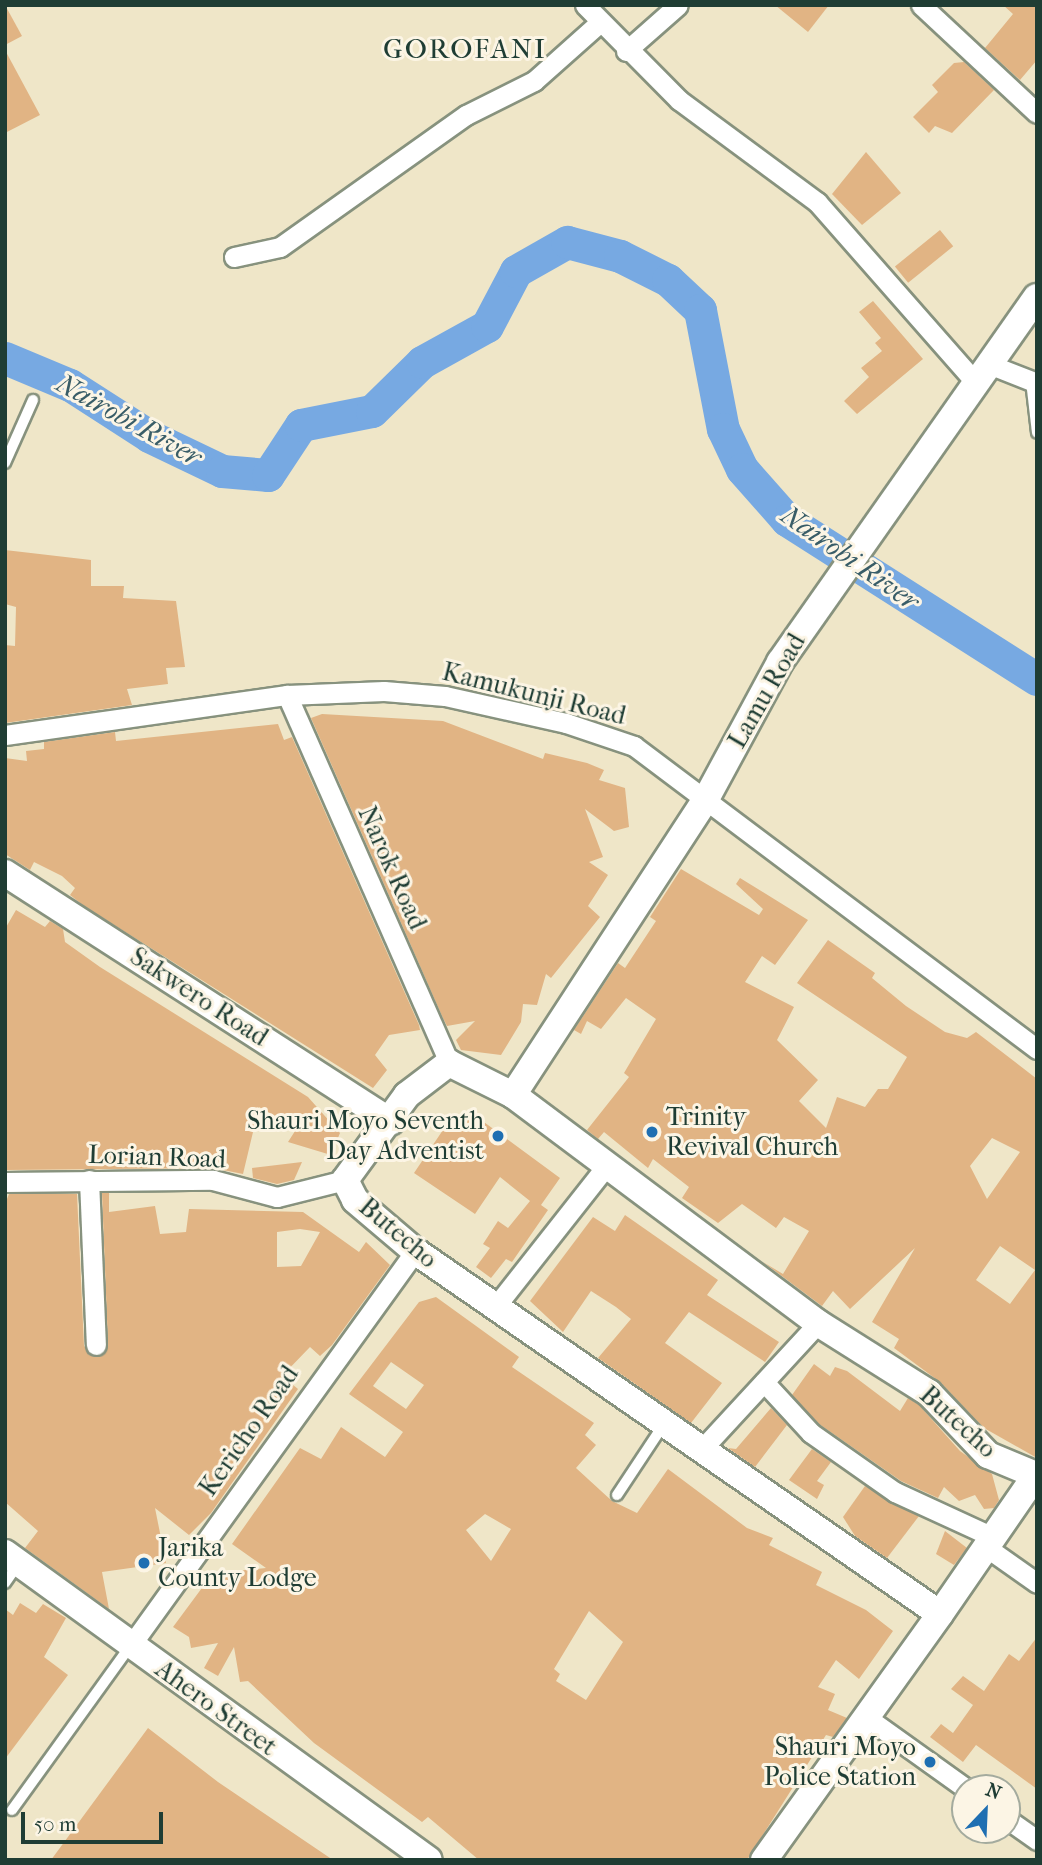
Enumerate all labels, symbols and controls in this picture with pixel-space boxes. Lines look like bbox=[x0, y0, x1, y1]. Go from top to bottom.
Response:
district label: GOROFANI bbox=[384, 32, 546, 66]
water label: Nairobi River bbox=[50, 366, 208, 474]
water label: Nairobi River bbox=[774, 498, 926, 618]
street label: Lamu Road bbox=[722, 628, 812, 754]
street label: Kamukunji Road bbox=[439, 656, 629, 732]
street label: Narok Road bbox=[351, 801, 433, 935]
street label: Sakwero Road bbox=[124, 941, 274, 1053]
place label: Trinity Revival Church bbox=[666, 1101, 838, 1162]
place label: Shauri Moyo Seventh Day Adventist bbox=[247, 1105, 484, 1166]
marker: Trinity Revival Church bbox=[644, 1124, 660, 1140]
marker: Shauri Moyo Seventh Day Adventist bbox=[490, 1128, 506, 1144]
street label: Lorian Road bbox=[87, 1139, 227, 1175]
street label: Butecho bbox=[352, 1191, 444, 1275]
street label: Kericho Road bbox=[193, 1360, 305, 1502]
street label: Butecho bbox=[913, 1379, 1003, 1465]
place label: Jarika County Lodge bbox=[158, 1532, 317, 1594]
marker: Jarika County Lodge bbox=[136, 1555, 152, 1571]
street label: Ahero Street bbox=[149, 1654, 283, 1762]
place label: Shauri Moyo Police Station bbox=[764, 1731, 916, 1792]
marker: Shauri Moyo Police Station bbox=[922, 1754, 938, 1770]
north arrow bbox=[951, 1774, 1021, 1844]
text: N bbox=[982, 1779, 1004, 1804]
scale bar bbox=[24, 1798, 166, 1842]
text: 50 m bbox=[34, 1812, 77, 1836]

